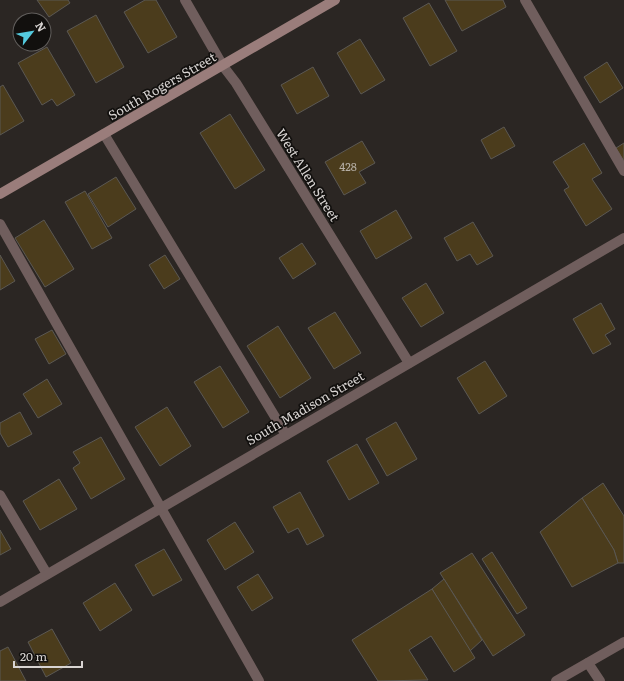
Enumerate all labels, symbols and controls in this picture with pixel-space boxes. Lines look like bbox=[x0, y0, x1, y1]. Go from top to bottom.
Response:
north arrow bbox=[12, 12, 52, 52]
text: N bbox=[32, 18, 51, 34]
street label: South Rogers Street bbox=[104, 47, 220, 124]
street label: West Allen Street bbox=[272, 125, 345, 225]
house number: 428 bbox=[339, 158, 357, 174]
street label: South Madison Street bbox=[242, 366, 368, 449]
scale bar bbox=[14, 643, 82, 669]
text: 20 m bbox=[20, 647, 47, 665]

